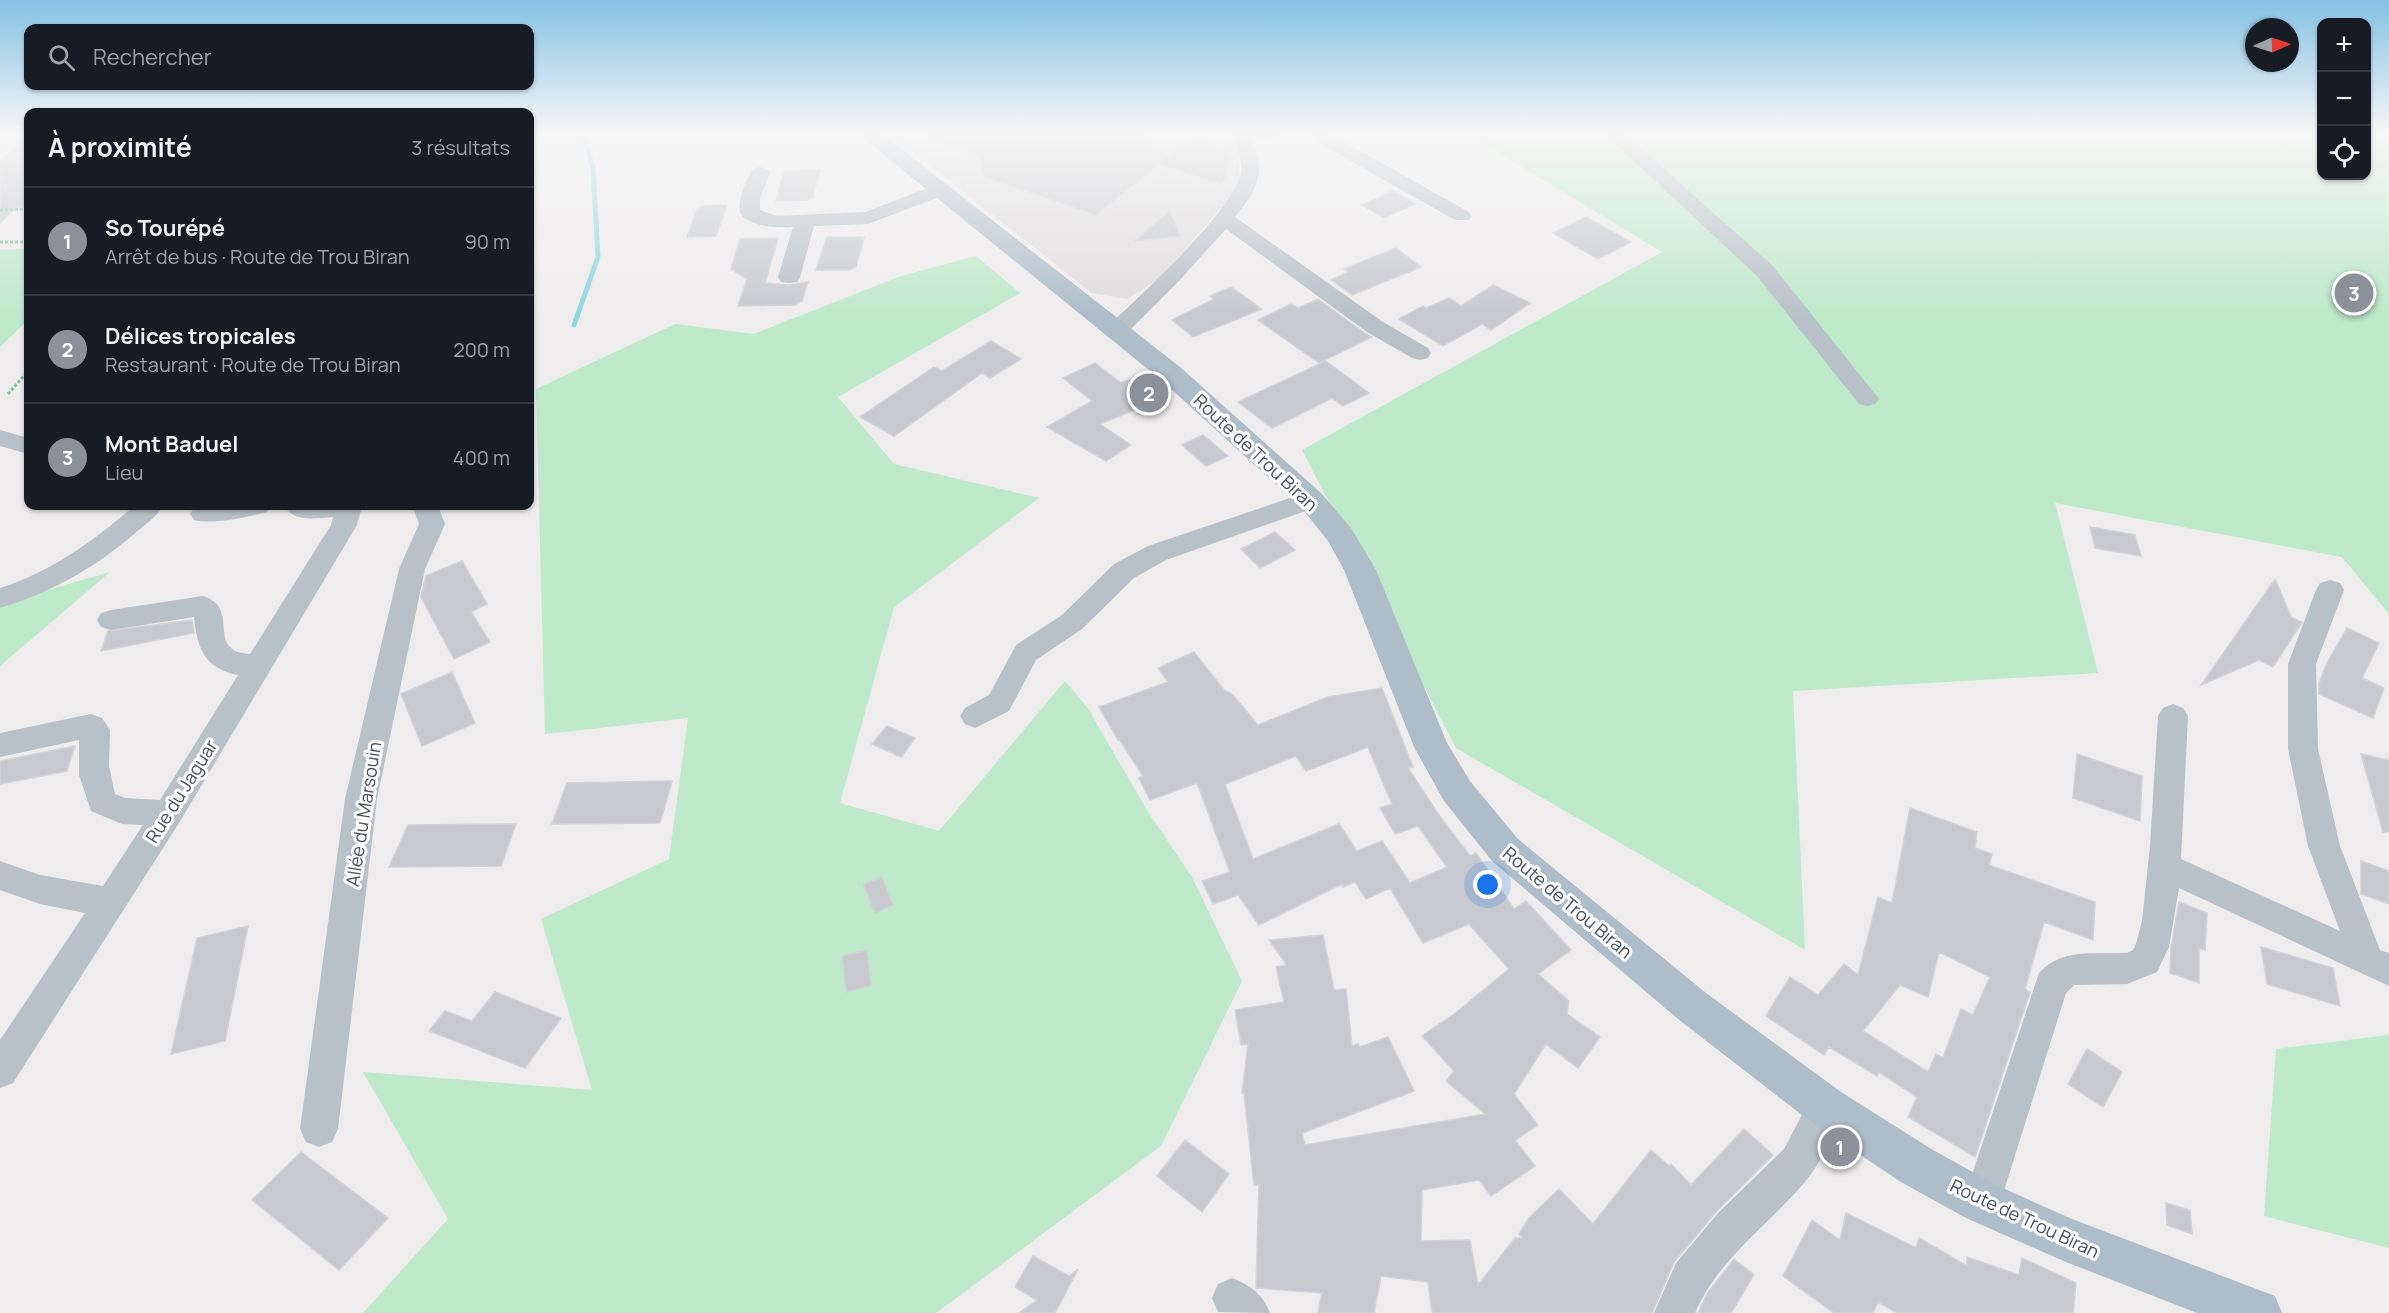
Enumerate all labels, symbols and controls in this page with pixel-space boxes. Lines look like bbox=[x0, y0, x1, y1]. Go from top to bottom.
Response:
north arrow bbox=[2245, 18, 2299, 72]
map controls bbox=[2317, 18, 2371, 180]
button: + bbox=[2317, 18, 2371, 72]
search box bbox=[24, 24, 534, 90]
icon: search bbox=[45, 41, 78, 74]
text: Rechercher bbox=[93, 42, 212, 72]
button: − bbox=[2317, 72, 2371, 126]
button: locate bbox=[2317, 126, 2371, 180]
text: À proximité bbox=[48, 129, 192, 165]
text: 3 résultats bbox=[411, 134, 510, 161]
text: So Tourépé bbox=[105, 213, 225, 243]
text: 1 bbox=[63, 228, 72, 255]
text: 90 m bbox=[464, 228, 510, 255]
text: Arrêt de bus · Route de Trou Biran bbox=[105, 243, 410, 270]
pin: 3 bbox=[2334, 270, 2374, 316]
text: Délices tropicales bbox=[105, 321, 296, 351]
text: 2 bbox=[62, 336, 73, 363]
text: 200 m bbox=[453, 336, 510, 363]
text: Restaurant · Route de Trou Biran bbox=[105, 351, 401, 378]
pin: 2 bbox=[1130, 370, 1168, 416]
street label: Route de Trou Biran bbox=[1189, 388, 1323, 516]
text: Mont Baduel bbox=[105, 429, 238, 459]
text: 3 bbox=[62, 444, 73, 471]
text: 400 m bbox=[453, 444, 510, 471]
text: Lieu bbox=[105, 459, 143, 486]
street label: Rue du Jaguar bbox=[140, 734, 223, 847]
street label: Allée du Marsouin bbox=[340, 740, 386, 888]
street label: Route de Trou Biran bbox=[1498, 841, 1638, 963]
your location bbox=[1473, 870, 1502, 899]
pin: 1 bbox=[1820, 1124, 1860, 1170]
street label: Route de Trou Biran bbox=[1947, 1173, 2103, 1263]

